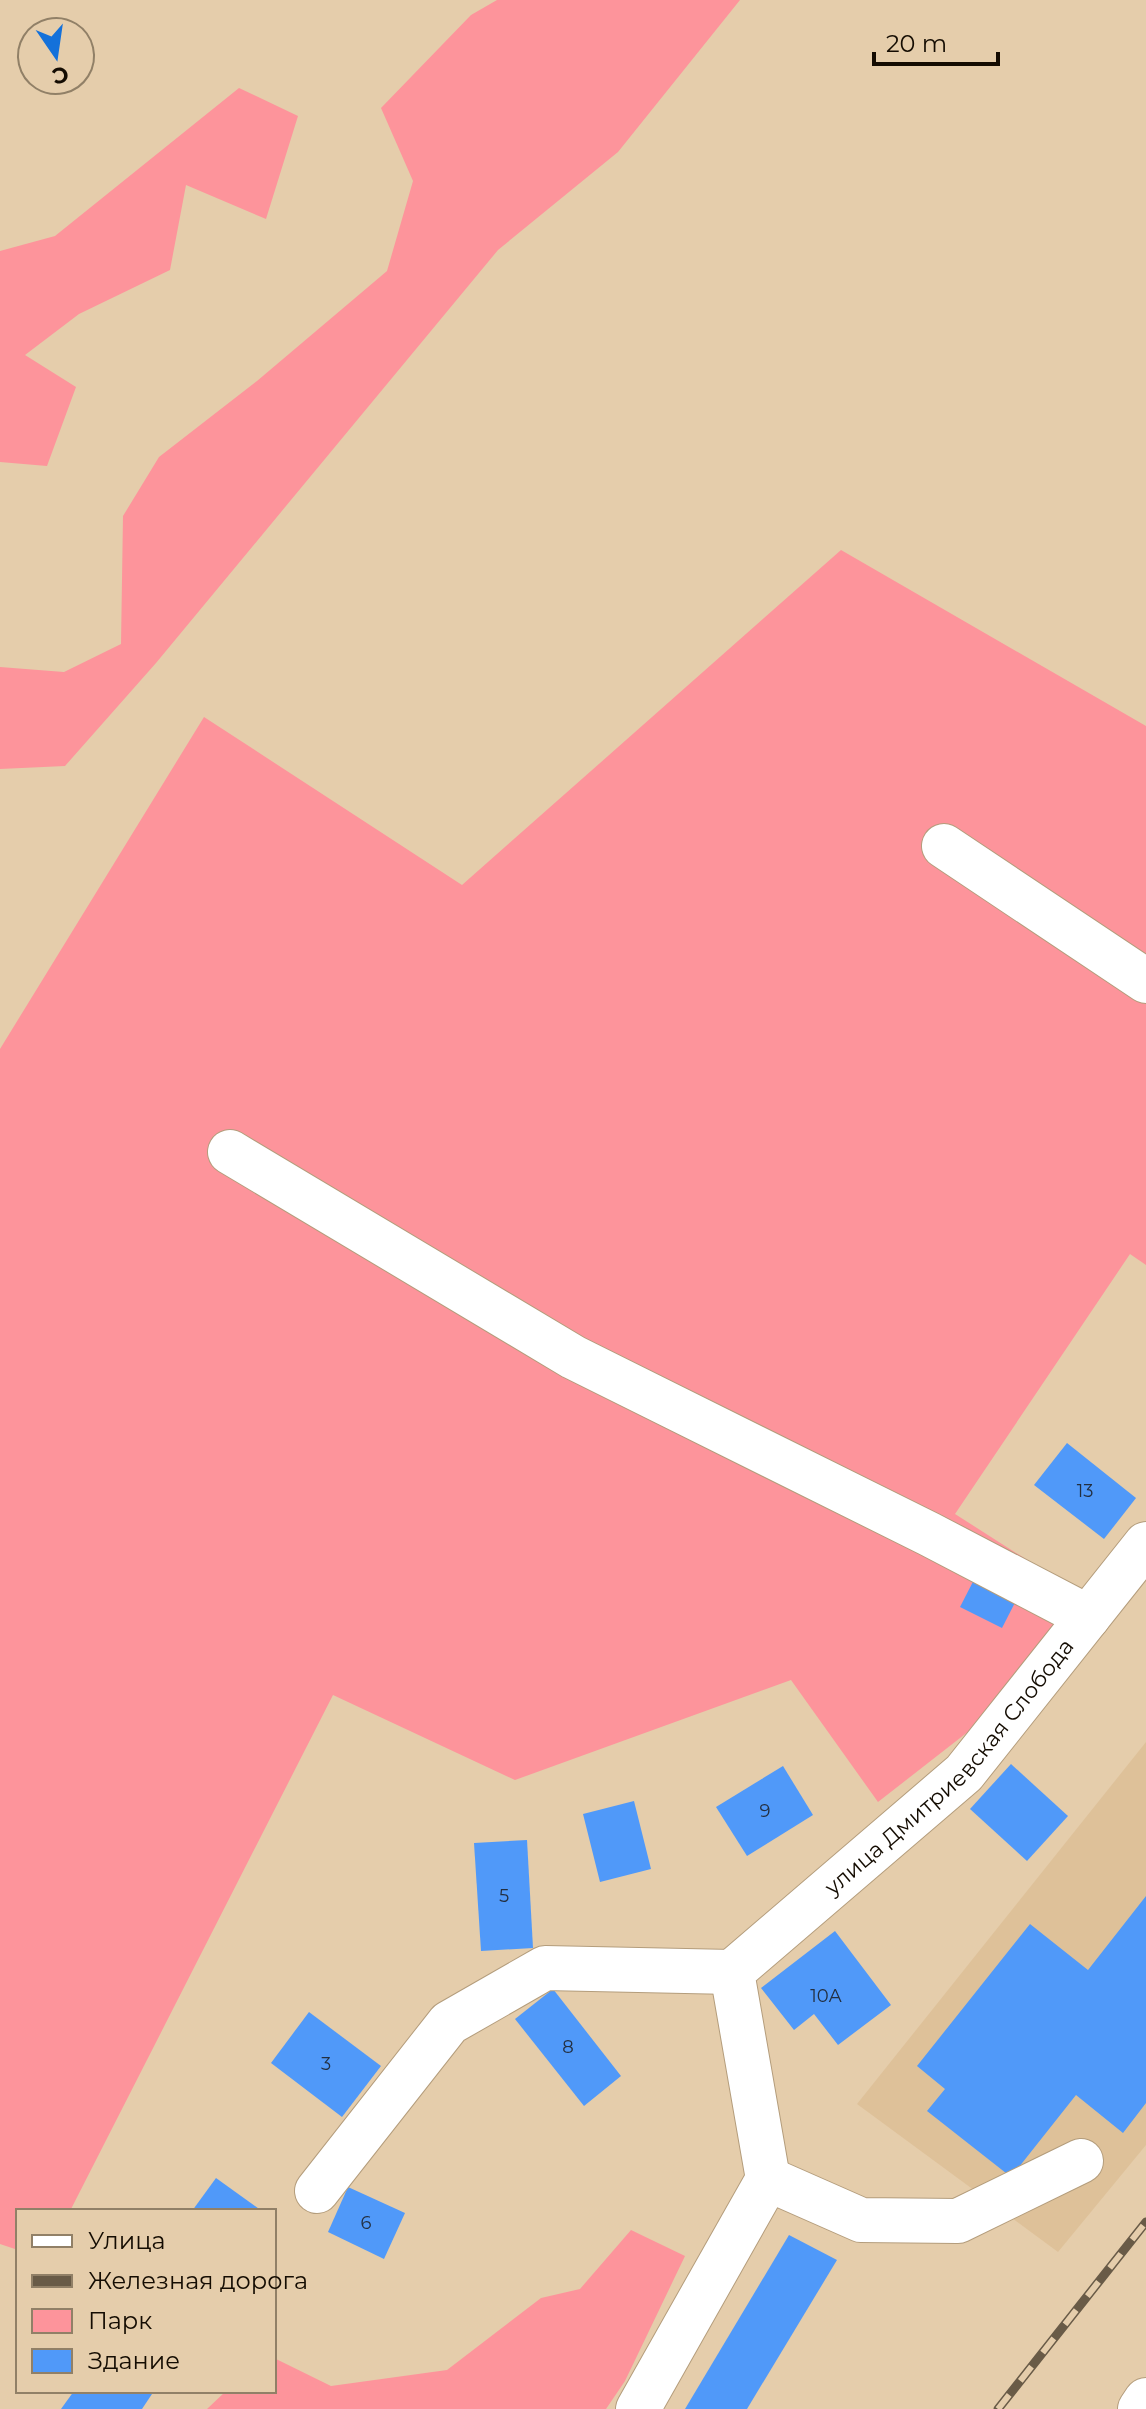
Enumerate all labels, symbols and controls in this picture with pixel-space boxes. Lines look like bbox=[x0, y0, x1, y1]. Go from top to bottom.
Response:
north arrow bbox=[16, 16, 96, 96]
scale bar bbox=[874, 16, 998, 66]
text: 20 m bbox=[886, 29, 947, 58]
text: С bbox=[50, 60, 71, 90]
house number: 13 bbox=[1077, 1480, 1093, 1502]
street label: улица Дмитриевская Слобода bbox=[818, 1633, 1079, 1901]
house number: 9 bbox=[760, 1800, 771, 1822]
house number: 5 bbox=[499, 1885, 509, 1907]
house number: 10А bbox=[810, 1985, 842, 2007]
house number: 8 bbox=[562, 2036, 574, 2058]
house number: 3 bbox=[321, 2053, 331, 2075]
legend bbox=[16, 2209, 276, 2393]
house number: 6 bbox=[361, 2212, 372, 2234]
text: Улица bbox=[88, 2226, 166, 2255]
text: Железная дорога bbox=[88, 2266, 308, 2295]
text: Парк bbox=[88, 2306, 152, 2335]
text: Здание bbox=[88, 2346, 180, 2375]

